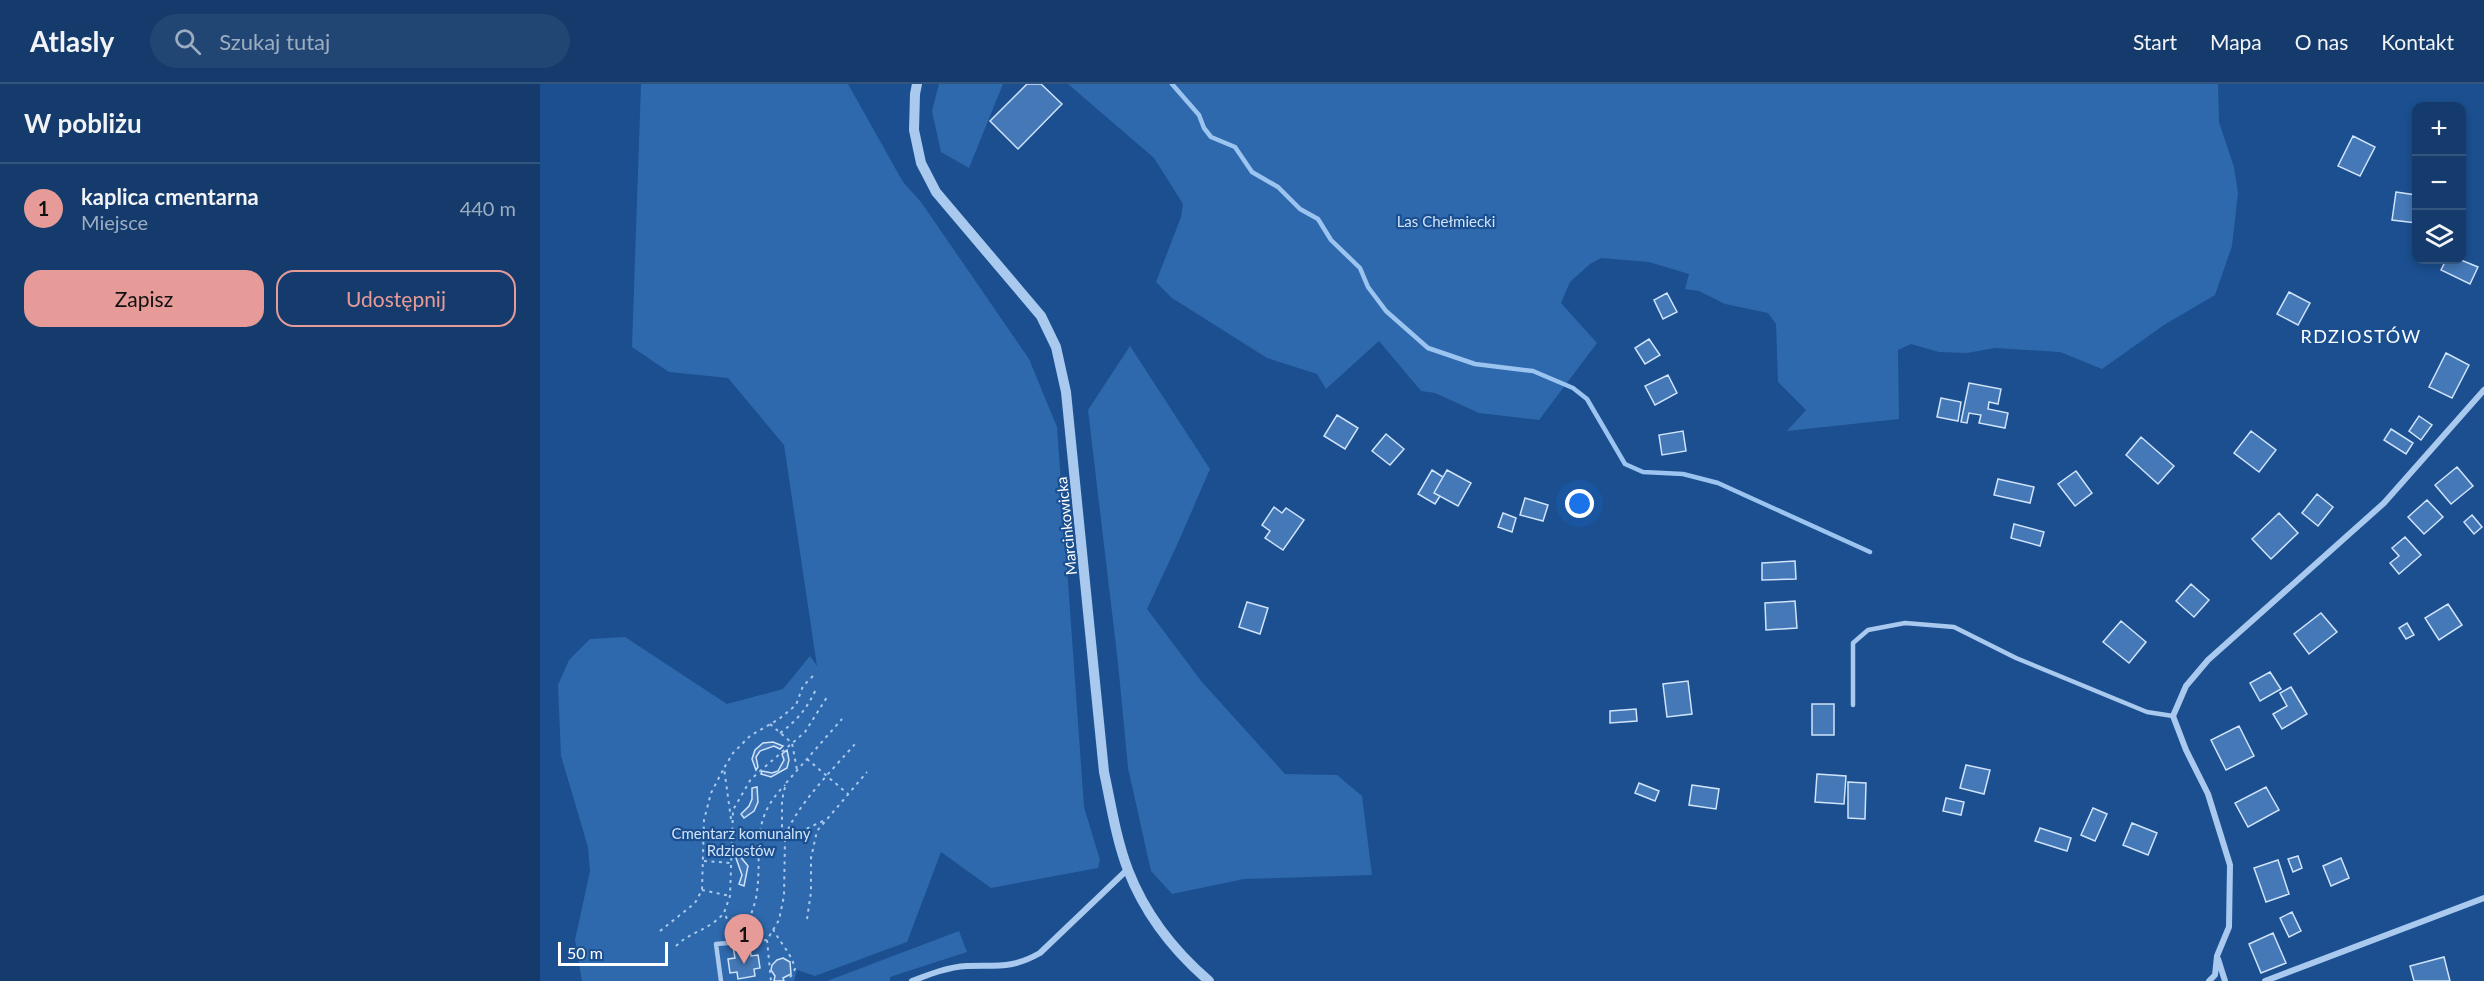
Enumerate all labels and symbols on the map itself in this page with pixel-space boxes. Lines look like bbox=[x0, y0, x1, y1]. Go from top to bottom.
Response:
park label: Las Chełmiecki bbox=[1397, 212, 1495, 230]
district label: RDZIOSTÓW bbox=[2300, 325, 2422, 347]
street label: Marcinkowicka bbox=[1052, 476, 1080, 576]
your location bbox=[1565, 489, 1594, 518]
park label: Cmentarz komunalny Rdziostów bbox=[671, 824, 811, 859]
pin: 1 bbox=[724, 914, 764, 964]
scale bar bbox=[558, 939, 668, 966]

